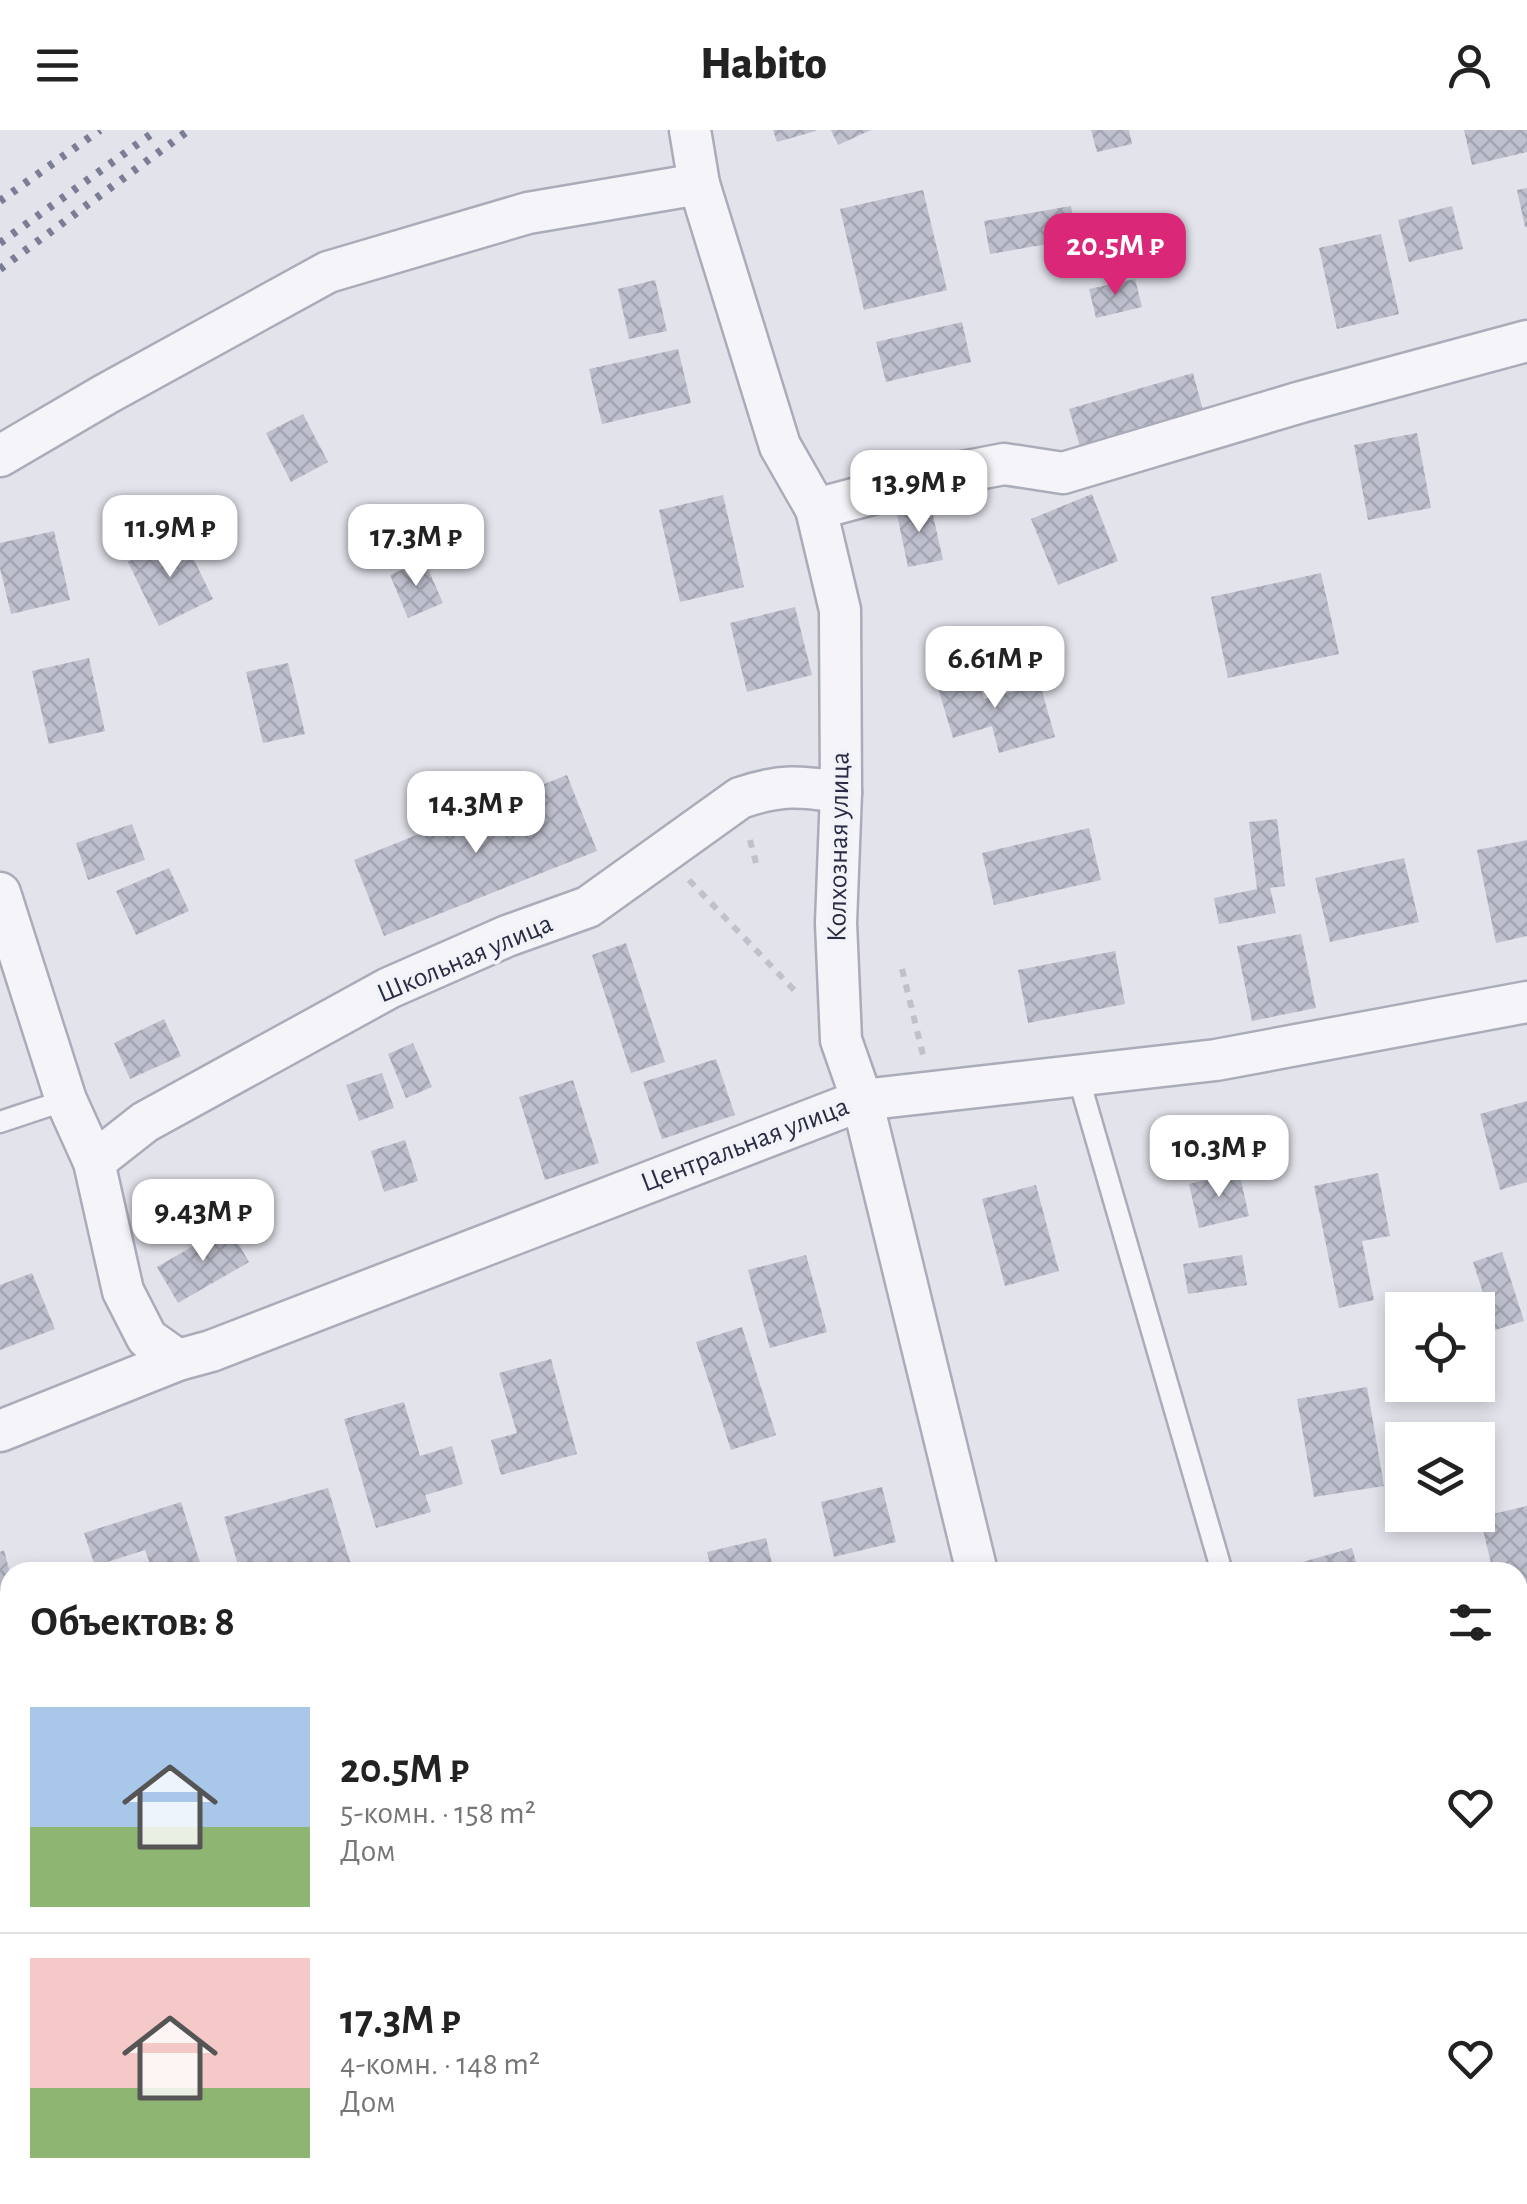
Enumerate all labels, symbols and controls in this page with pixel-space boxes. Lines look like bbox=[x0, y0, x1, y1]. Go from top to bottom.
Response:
icon: menu bbox=[30, 38, 85, 93]
icon: person bbox=[1442, 38, 1497, 93]
text: Habito bbox=[700, 42, 827, 87]
pin: 20.5M ₽ bbox=[1023, 213, 1207, 298]
text: 20.5M ₽ bbox=[1066, 229, 1164, 261]
pin: 13.9M ₽ bbox=[827, 450, 1011, 535]
text: 13.9M ₽ bbox=[872, 466, 966, 498]
pin: 11.9M ₽ bbox=[78, 495, 262, 580]
pin: 17.3M ₽ bbox=[324, 504, 508, 589]
text: 11.9M ₽ bbox=[124, 511, 216, 543]
text: 17.3M ₽ bbox=[370, 520, 462, 552]
pin: 6.61M ₽ bbox=[903, 626, 1087, 711]
text: 6.61M ₽ bbox=[947, 642, 1043, 674]
street label: Колхозная улица bbox=[823, 751, 855, 942]
pin: 14.3M ₽ bbox=[384, 771, 568, 856]
text: 14.3M ₽ bbox=[429, 787, 523, 819]
street label: Школьная улица bbox=[373, 909, 557, 1009]
street label: Центральная улица bbox=[637, 1092, 853, 1198]
pin: 10.3M ₽ bbox=[1127, 1115, 1311, 1200]
text: 10.3M ₽ bbox=[1172, 1131, 1266, 1163]
pin: 9.43M ₽ bbox=[111, 1179, 295, 1264]
text: 9.43M ₽ bbox=[154, 1195, 252, 1227]
map controls bbox=[1385, 1292, 1495, 1532]
button: locate bbox=[1385, 1292, 1495, 1402]
button: layers bbox=[1385, 1422, 1495, 1532]
icon: filters bbox=[1443, 1595, 1498, 1650]
text: Объектов: 8 bbox=[30, 1601, 235, 1643]
icon: home bbox=[110, 1747, 230, 1867]
text: 20.5M ₽ bbox=[340, 1748, 469, 1790]
icon: heart bbox=[1443, 1780, 1498, 1835]
text: 5-комн. · 158 m² bbox=[340, 1797, 536, 1829]
text: Дом bbox=[340, 1835, 396, 1867]
icon: home bbox=[110, 1998, 230, 2118]
text: 17.3M ₽ bbox=[340, 1999, 460, 2041]
icon: heart bbox=[1443, 2031, 1498, 2086]
text: 4-комн. · 148 m² bbox=[340, 2048, 540, 2080]
text: Дом bbox=[340, 2086, 396, 2118]

